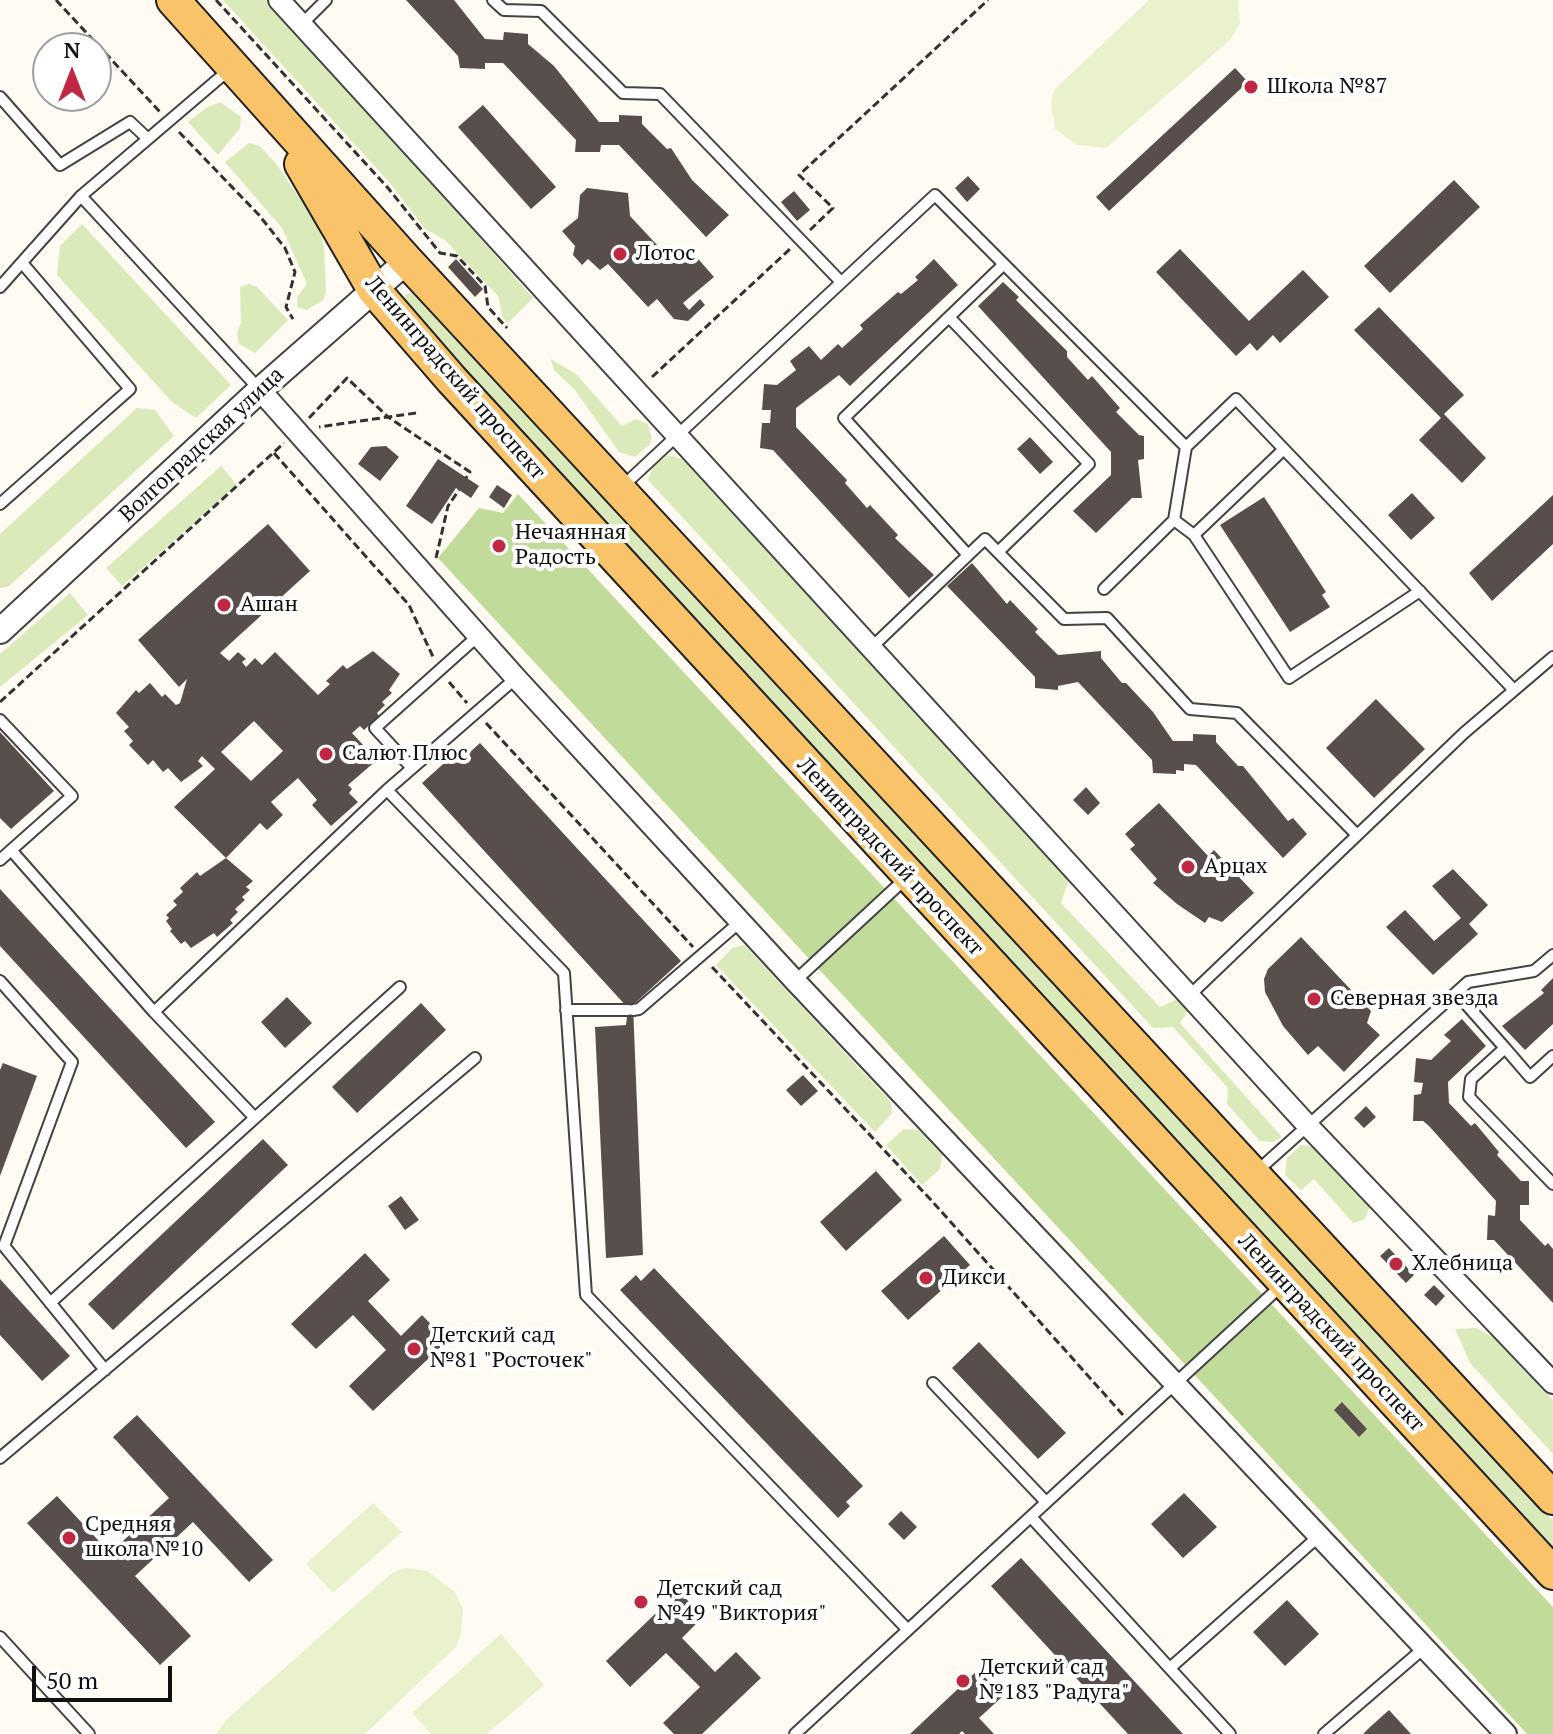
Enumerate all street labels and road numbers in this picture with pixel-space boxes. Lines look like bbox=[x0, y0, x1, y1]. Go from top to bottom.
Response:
street label: Ленинградский проспект bbox=[359, 271, 551, 485]
street label: Волгоградская улица bbox=[114, 362, 290, 528]
street label: Ленинградский проспект bbox=[791, 752, 989, 962]
street label: Ленинградский проспект bbox=[1232, 1228, 1430, 1438]

